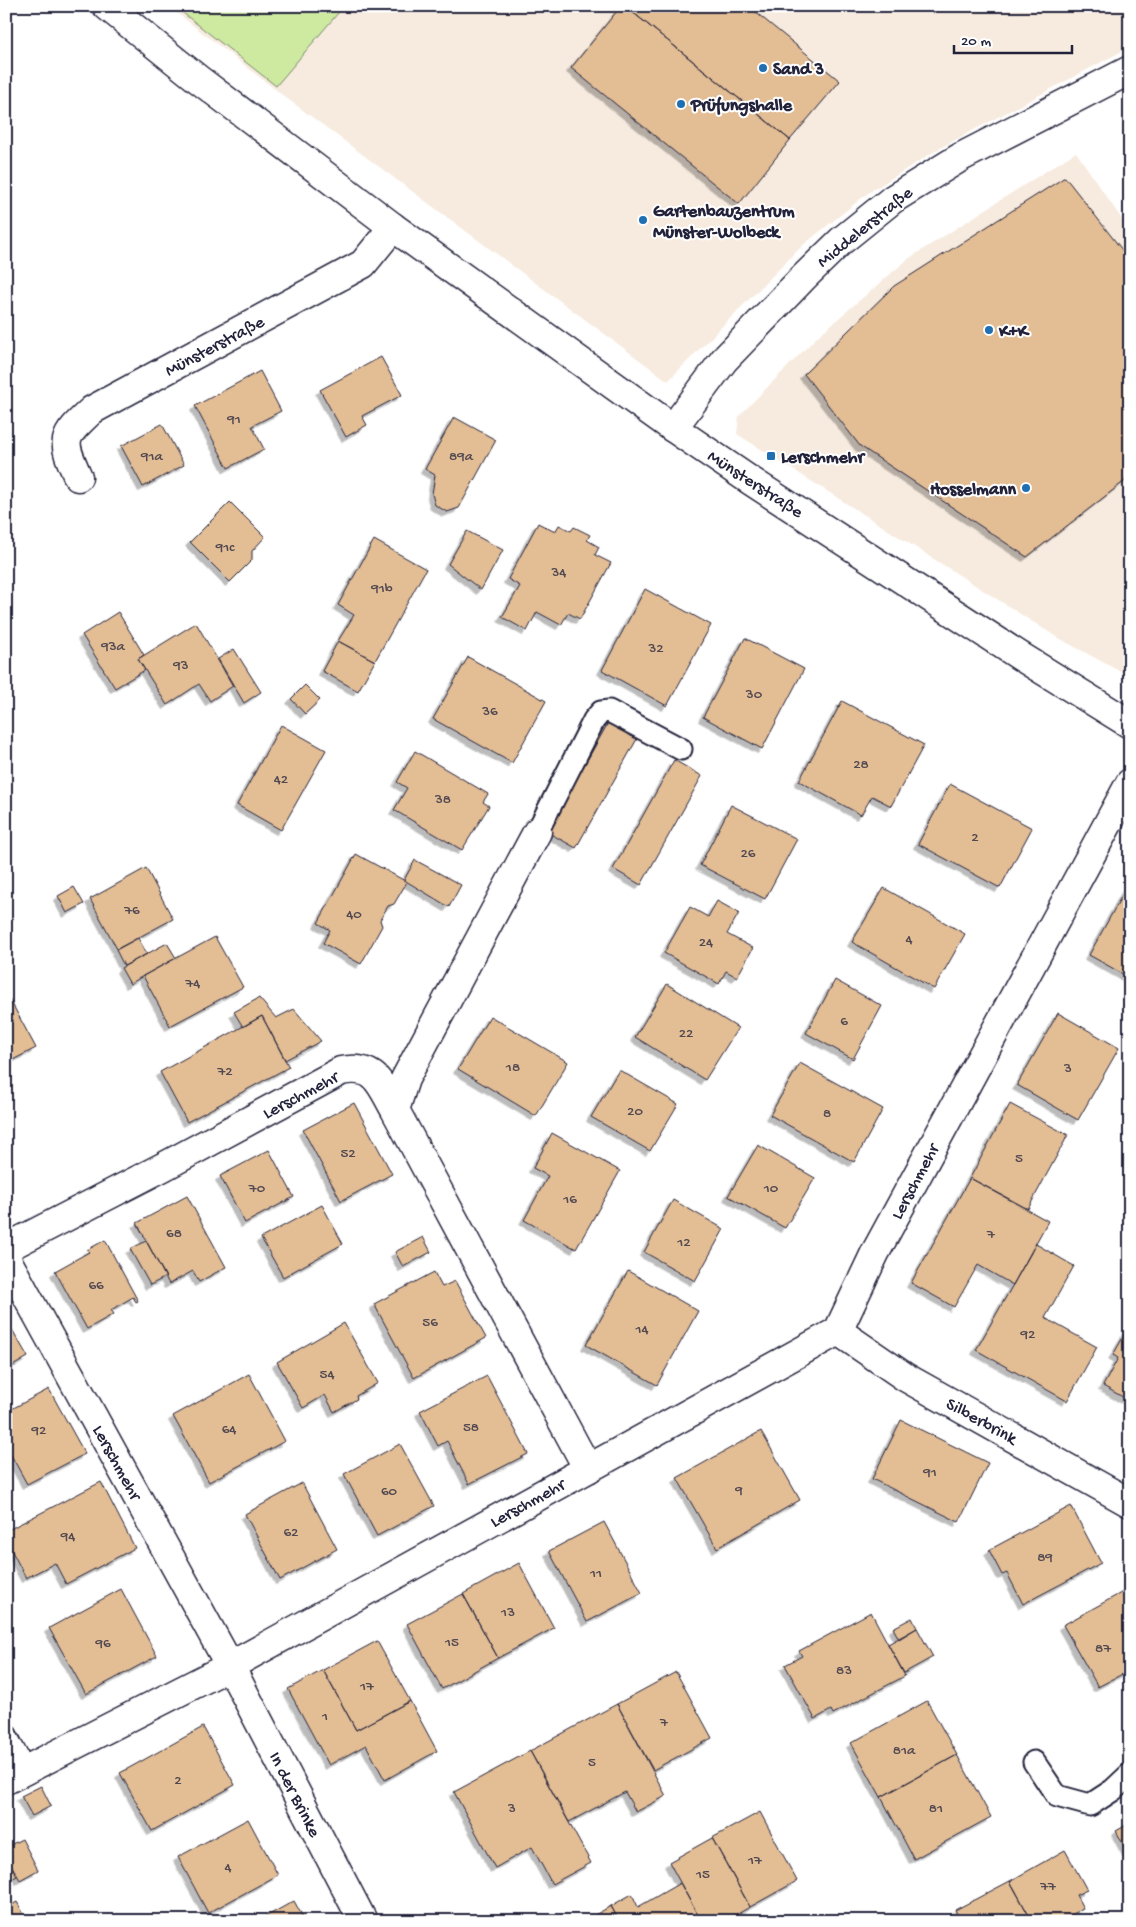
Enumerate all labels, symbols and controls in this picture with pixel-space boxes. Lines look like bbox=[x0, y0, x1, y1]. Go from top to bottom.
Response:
scale bar bbox=[954, 22, 1071, 54]
text: 20 m bbox=[961, 33, 991, 51]
place label: Sand 3 bbox=[773, 60, 824, 81]
marker: Sand 3 bbox=[757, 62, 769, 74]
place label: Prüfungshalle bbox=[690, 96, 793, 117]
marker: Prüfungshalle bbox=[675, 98, 687, 110]
street label: Middelerstraße bbox=[814, 183, 918, 273]
place label: Gartenbauzentrum Münster-Wolbeck bbox=[653, 202, 795, 244]
marker: Gartenbauzentrum Münster-Wolbeck bbox=[637, 214, 649, 226]
street label: Münsterstraße bbox=[162, 312, 269, 382]
place label: K+K bbox=[998, 322, 1030, 343]
marker: K+K bbox=[983, 324, 995, 336]
house number: 91 bbox=[226, 411, 241, 429]
street label: Münsterstraße bbox=[703, 446, 807, 524]
house number: 91a bbox=[140, 448, 164, 466]
house number: 89a bbox=[449, 448, 474, 466]
place label: Lerschmehr bbox=[781, 448, 866, 469]
marker: Lerschmehr bbox=[765, 450, 777, 462]
place label: Hosselmann bbox=[930, 480, 1016, 501]
marker: Hosselmann bbox=[1020, 482, 1032, 494]
house number: 91c bbox=[215, 539, 235, 557]
house number: 34 bbox=[551, 564, 566, 582]
house number: 91b bbox=[370, 580, 393, 598]
house number: 93a bbox=[100, 638, 125, 656]
house number: 32 bbox=[647, 640, 664, 658]
house number: 93 bbox=[172, 657, 189, 675]
house number: 30 bbox=[745, 686, 763, 704]
house number: 36 bbox=[481, 703, 498, 721]
house number: 28 bbox=[853, 756, 869, 774]
house number: 42 bbox=[274, 771, 288, 789]
house number: 38 bbox=[434, 791, 451, 809]
house number: 2 bbox=[971, 829, 979, 847]
house number: 26 bbox=[741, 845, 756, 863]
house number: 76 bbox=[123, 902, 140, 920]
house number: 40 bbox=[346, 906, 362, 924]
house number: 4 bbox=[905, 931, 913, 949]
house number: 24 bbox=[699, 934, 713, 952]
house number: 74 bbox=[185, 975, 200, 993]
house number: 6 bbox=[840, 1013, 848, 1031]
house number: 22 bbox=[679, 1025, 693, 1043]
house number: 18 bbox=[505, 1059, 520, 1077]
house number: 3 bbox=[1063, 1060, 1072, 1078]
house number: 72 bbox=[216, 1063, 233, 1081]
street label: Lerschmehr bbox=[260, 1067, 344, 1125]
house number: 20 bbox=[627, 1103, 643, 1121]
house number: 8 bbox=[823, 1105, 831, 1123]
street label: Lerschmehr bbox=[888, 1139, 946, 1224]
house number: 52 bbox=[340, 1145, 356, 1163]
house number: 5 bbox=[1015, 1150, 1023, 1168]
house number: 70 bbox=[248, 1180, 266, 1198]
house number: 10 bbox=[763, 1180, 779, 1198]
house number: 16 bbox=[562, 1191, 577, 1209]
house number: 68 bbox=[166, 1225, 182, 1243]
house number: 7 bbox=[986, 1226, 996, 1244]
house number: 12 bbox=[676, 1234, 691, 1252]
house number: 66 bbox=[88, 1277, 104, 1295]
house number: 56 bbox=[422, 1314, 438, 1332]
house number: 14 bbox=[634, 1321, 649, 1339]
house number: 92 bbox=[1020, 1326, 1035, 1344]
house number: 54 bbox=[320, 1366, 335, 1384]
street label: Silberbrink bbox=[942, 1394, 1022, 1451]
house number: 58 bbox=[463, 1419, 479, 1437]
house number: 64 bbox=[222, 1421, 236, 1439]
house number: 92 bbox=[31, 1422, 46, 1440]
street label: Lerschmehr bbox=[87, 1422, 146, 1506]
house number: 91 bbox=[922, 1464, 937, 1482]
street label: Lerschmehr bbox=[487, 1474, 571, 1533]
house number: 9 bbox=[734, 1482, 743, 1500]
house number: 60 bbox=[381, 1483, 398, 1501]
house number: 62 bbox=[284, 1524, 298, 1542]
house number: 94 bbox=[60, 1528, 75, 1546]
house number: 89 bbox=[1037, 1549, 1053, 1567]
house number: 11 bbox=[589, 1565, 602, 1583]
house number: 13 bbox=[500, 1604, 515, 1622]
house number: 15 bbox=[444, 1634, 459, 1652]
house number: 96 bbox=[94, 1635, 111, 1653]
house number: 87 bbox=[1095, 1640, 1112, 1658]
house number: 83 bbox=[836, 1662, 852, 1680]
house number: 17 bbox=[359, 1678, 375, 1696]
house number: 1 bbox=[321, 1708, 328, 1726]
house number: 7 bbox=[659, 1714, 669, 1732]
house number: 81a bbox=[893, 1742, 916, 1760]
street label: In der Brinke bbox=[263, 1749, 325, 1842]
house number: 5 bbox=[588, 1754, 596, 1772]
house number: 2 bbox=[174, 1772, 182, 1790]
house number: 3 bbox=[507, 1800, 516, 1818]
house number: 81 bbox=[929, 1800, 943, 1818]
house number: 17 bbox=[747, 1852, 763, 1870]
house number: 4 bbox=[224, 1859, 232, 1877]
house number: 15 bbox=[695, 1866, 710, 1884]
house number: 77 bbox=[1039, 1878, 1057, 1896]

